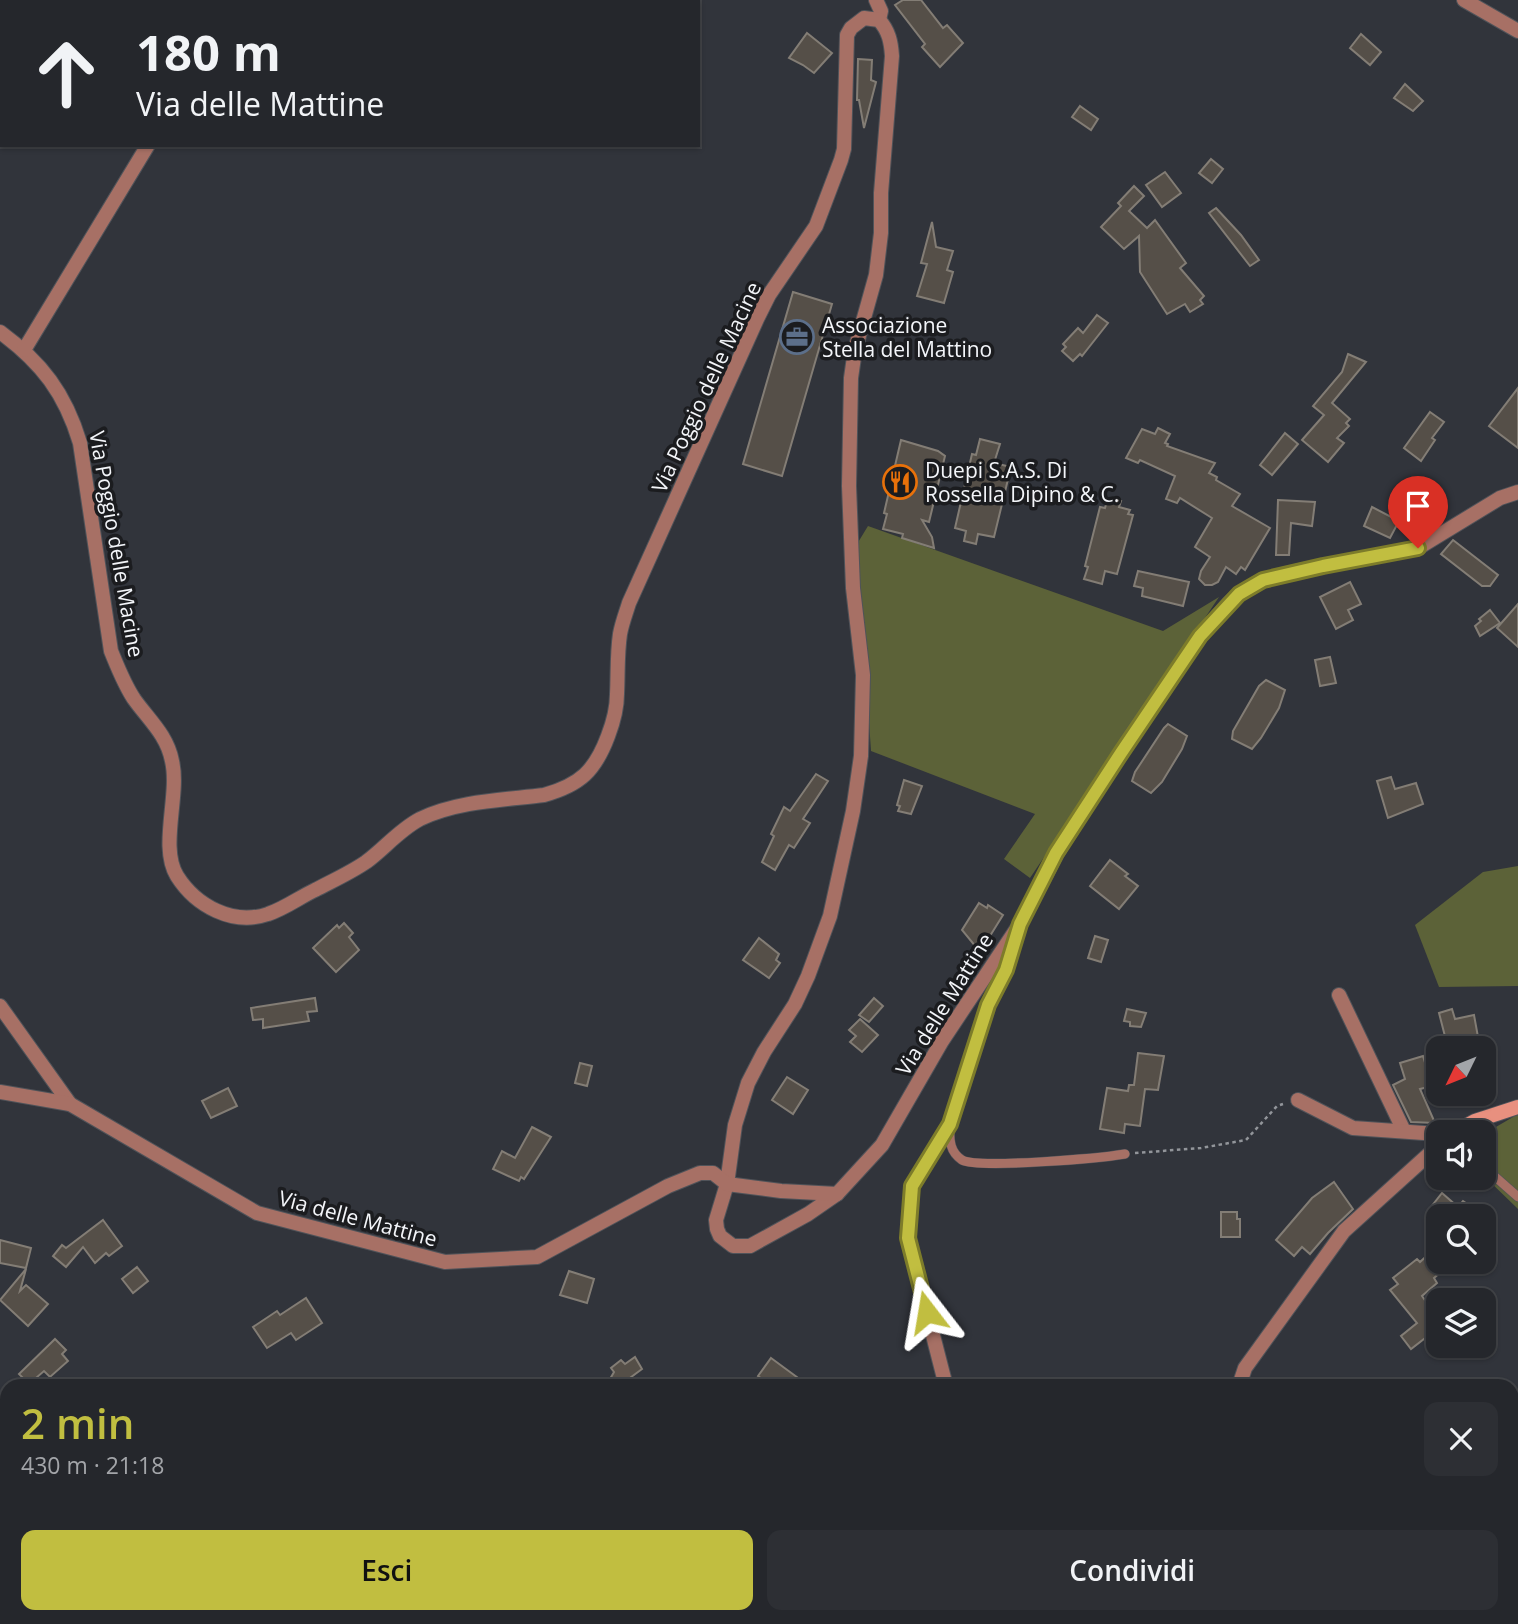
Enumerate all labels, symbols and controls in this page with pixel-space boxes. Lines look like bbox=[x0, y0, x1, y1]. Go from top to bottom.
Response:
text: 180 m bbox=[136, 19, 281, 85]
icon: ahead bbox=[21, 28, 112, 119]
text: Via delle Mattine bbox=[136, 82, 384, 125]
street label: Via Poggio delle Macine bbox=[645, 277, 767, 497]
place label: Associazione Stella del Mattino bbox=[822, 311, 992, 363]
office icon: Associazione Stella del Mattino bbox=[778, 318, 816, 356]
street label: Via Poggio delle Macine bbox=[83, 429, 151, 659]
place label: Duepi S.A.S. Di Rossella Dipino & C. bbox=[925, 456, 1119, 508]
restaurant icon: Duepi S.A.S. Di Rossella Dipino & C. bbox=[881, 463, 919, 501]
pin bbox=[1388, 476, 1448, 548]
icon: arrive bbox=[1399, 487, 1437, 525]
street label: Via delle Mattine bbox=[889, 927, 999, 1081]
north arrow bbox=[1426, 1036, 1496, 1106]
map controls bbox=[1426, 1036, 1496, 1358]
button: sound bbox=[1426, 1120, 1496, 1190]
street label: Via delle Mattine bbox=[276, 1183, 440, 1253]
button: search bbox=[1426, 1204, 1496, 1274]
position arrow bbox=[890, 1275, 964, 1349]
button: layers bbox=[1426, 1288, 1496, 1358]
text: 2 min bbox=[21, 1394, 134, 1451]
button: close bbox=[1424, 1402, 1498, 1476]
text: 430 m · 21:18 bbox=[21, 1449, 164, 1481]
button: Esci bbox=[21, 1530, 753, 1610]
button: Condividi bbox=[767, 1530, 1498, 1610]

